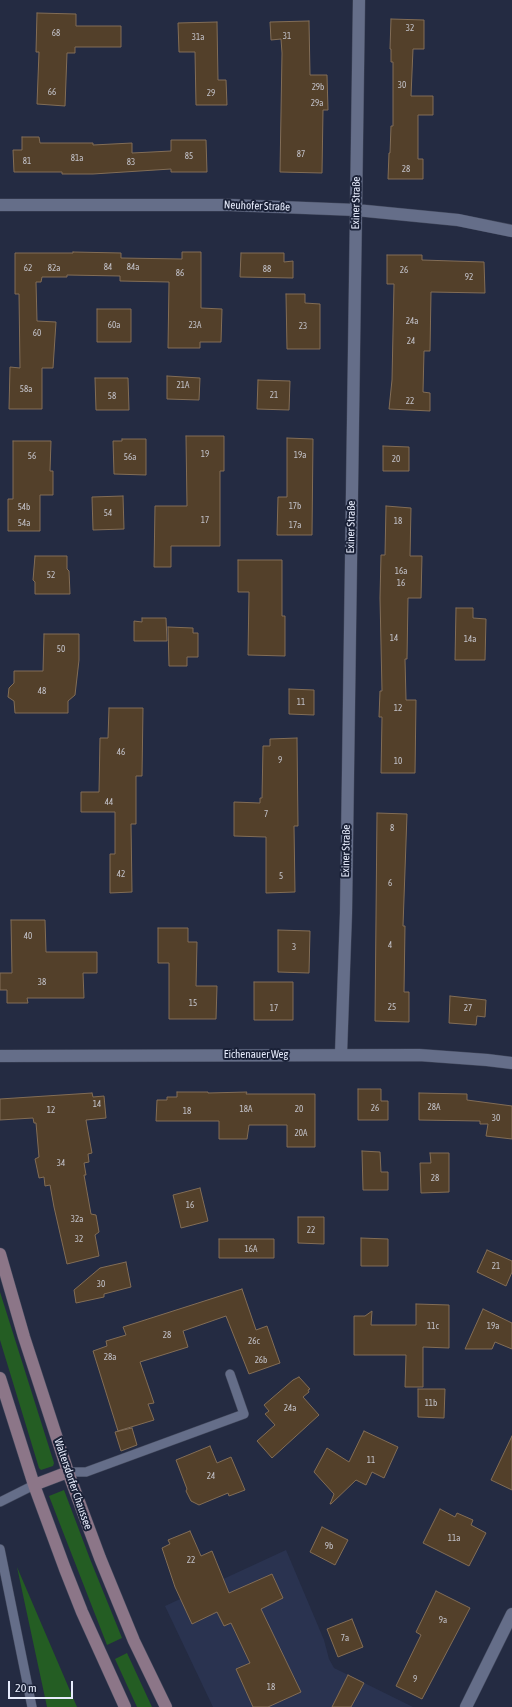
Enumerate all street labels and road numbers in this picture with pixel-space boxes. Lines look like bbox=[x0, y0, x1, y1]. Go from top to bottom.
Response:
street label: Exiner Straße bbox=[349, 176, 363, 230]
street label: Neuhofer Straße bbox=[224, 198, 290, 214]
street label: Exiner Straße bbox=[344, 500, 358, 554]
street label: Exiner Straße bbox=[339, 824, 353, 878]
street label: Eichenauer Weg bbox=[224, 1048, 288, 1062]
street label: Waltersdorfer Chaussee bbox=[51, 1437, 95, 1531]

